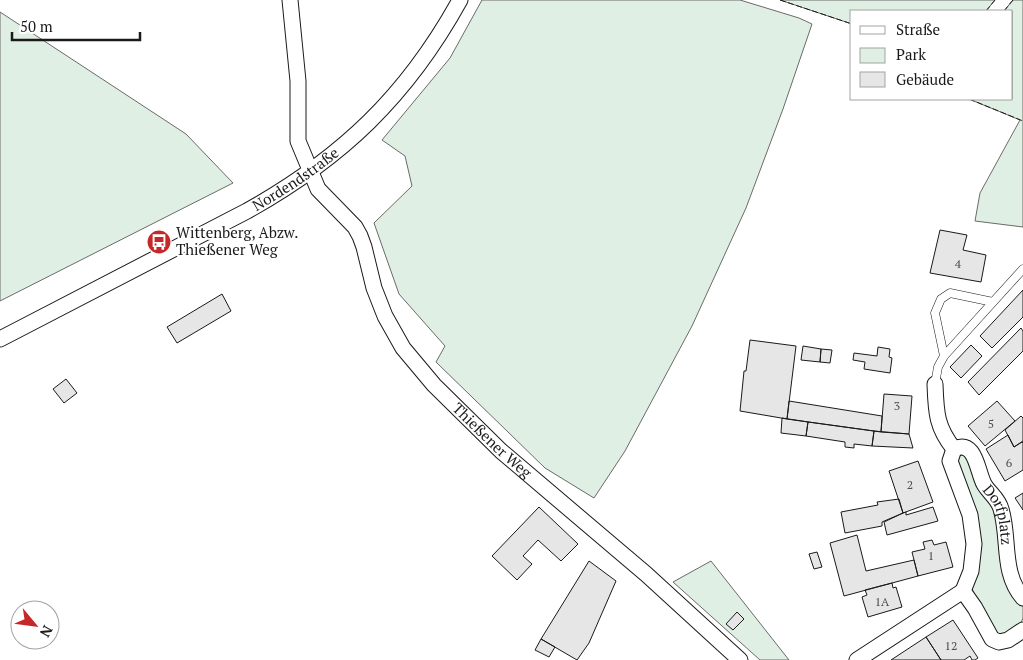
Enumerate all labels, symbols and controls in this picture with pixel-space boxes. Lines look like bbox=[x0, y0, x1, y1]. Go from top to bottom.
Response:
scale bar bbox=[12, 10, 140, 42]
legend bbox=[850, 10, 1013, 100]
text: 50 m bbox=[20, 16, 53, 36]
text: Straße bbox=[896, 19, 940, 39]
text: Park bbox=[896, 44, 926, 64]
text: Gebäude bbox=[896, 69, 954, 89]
street label: Nordendstraße bbox=[248, 142, 342, 215]
place label: Wittenberg, Abzw. Thießener Weg bbox=[176, 222, 298, 259]
bus stop icon: Wittenberg, Abzw. Thießener Weg bbox=[146, 229, 172, 255]
house number: 4 bbox=[955, 256, 962, 271]
street label: Thießener Weg bbox=[449, 398, 537, 483]
house number: 3 bbox=[894, 398, 900, 413]
house number: 5 bbox=[988, 416, 994, 431]
house number: 6 bbox=[1006, 455, 1013, 470]
house number: 2 bbox=[907, 477, 913, 492]
street label: Dorfplatz bbox=[979, 480, 1017, 546]
house number: 1 bbox=[928, 548, 934, 563]
house number: 1A bbox=[875, 594, 890, 609]
north arrow bbox=[10, 600, 60, 650]
text: N bbox=[36, 622, 58, 641]
house number: 12 bbox=[945, 638, 957, 653]

